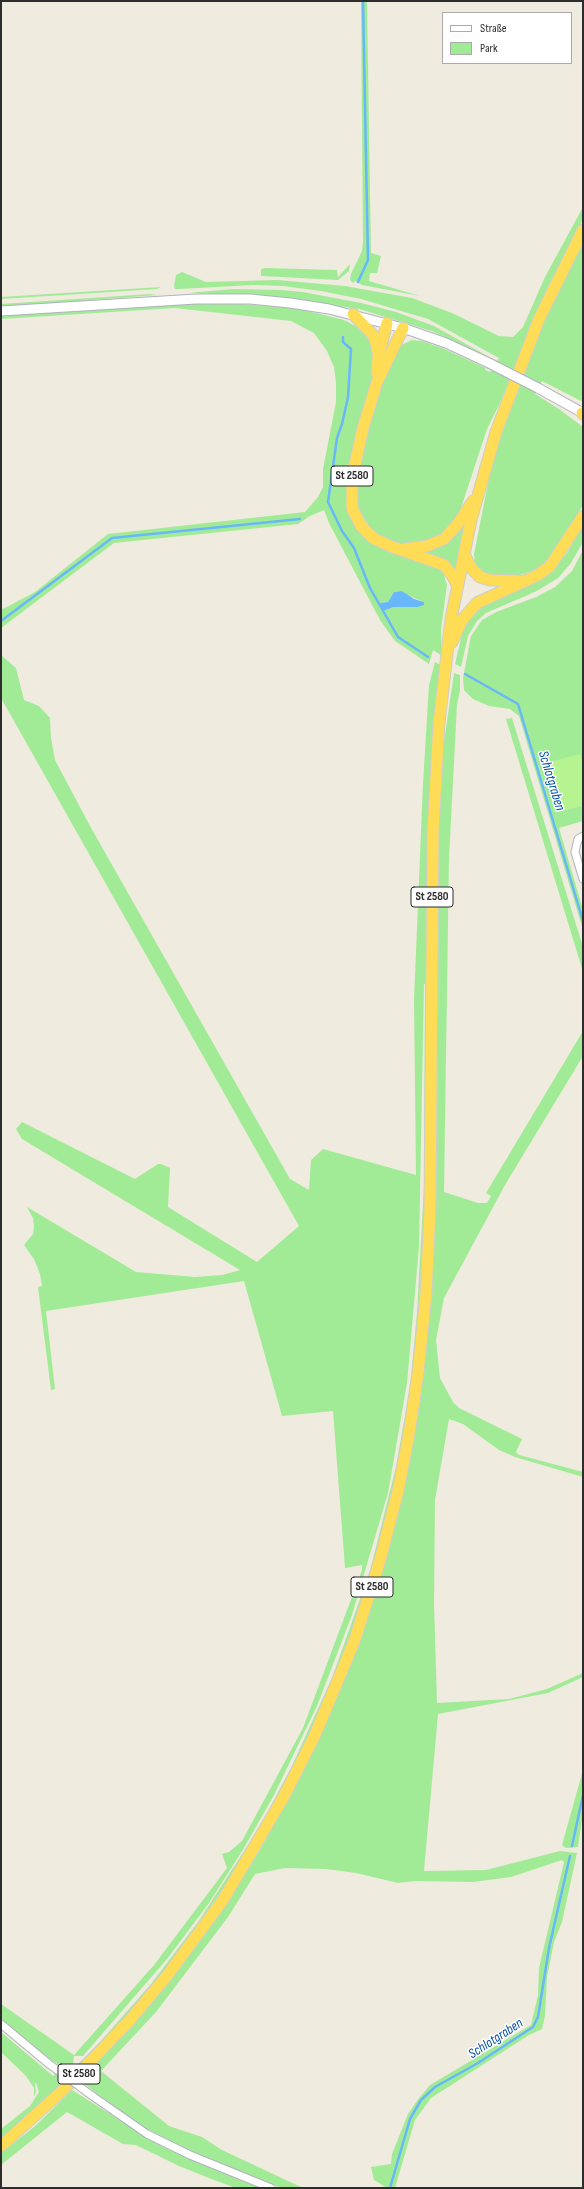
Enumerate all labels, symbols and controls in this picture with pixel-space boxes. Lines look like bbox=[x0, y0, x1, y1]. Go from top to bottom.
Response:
legend bbox=[442, 12, 572, 64]
text: Straße bbox=[480, 21, 507, 36]
text: Park bbox=[480, 41, 498, 56]
road number: St 2580 bbox=[331, 466, 373, 486]
water label: Schlotgraben bbox=[534, 749, 568, 813]
road number: St 2580 bbox=[411, 887, 453, 907]
road number: St 2580 bbox=[351, 1577, 393, 1597]
water label: Schlotgraben bbox=[466, 2015, 526, 2063]
road number: St 2580 bbox=[58, 2064, 100, 2084]

